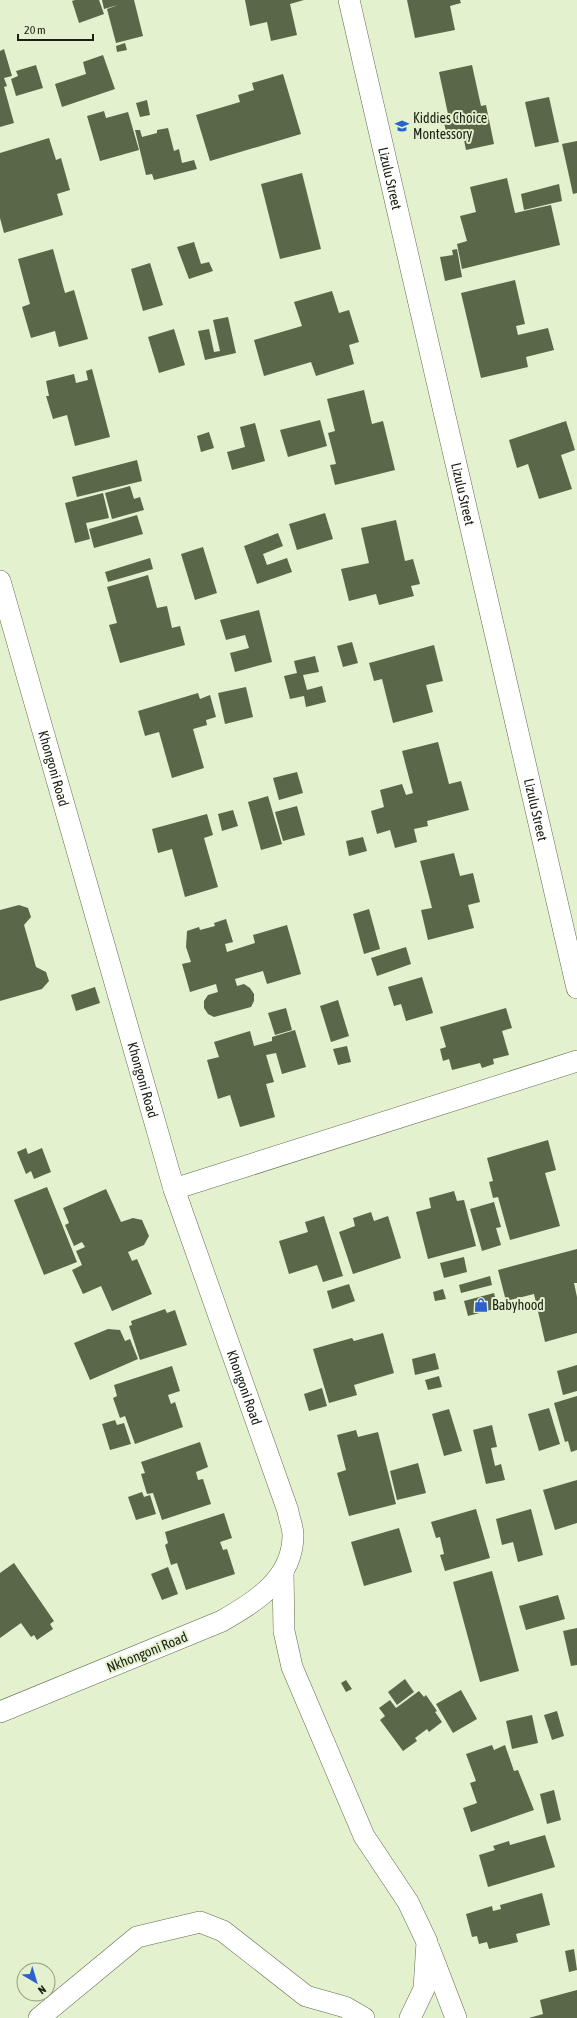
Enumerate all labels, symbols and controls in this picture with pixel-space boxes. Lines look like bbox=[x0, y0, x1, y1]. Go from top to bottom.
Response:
scale bar bbox=[18, 16, 93, 42]
text: 20 m bbox=[24, 23, 46, 37]
place label: Kiddies Choice Montessory bbox=[413, 110, 487, 142]
school or university icon: Kiddies Choice Montessory bbox=[394, 118, 410, 134]
street label: Lizulu Street bbox=[375, 146, 405, 211]
street label: Lizulu Street bbox=[448, 461, 478, 527]
street label: Khongoni Road bbox=[35, 729, 72, 808]
street label: Lizulu Street bbox=[521, 777, 551, 843]
street label: Khongoni Road bbox=[124, 1040, 161, 1120]
shop icon: Babyhood bbox=[473, 1297, 489, 1313]
place label: Babyhood bbox=[492, 1297, 544, 1313]
street label: Khongoni Road bbox=[224, 1348, 265, 1427]
street label: Nkhongoni Road bbox=[104, 1629, 190, 1675]
north arrow bbox=[16, 1962, 56, 2002]
text: N bbox=[36, 1983, 48, 1997]

